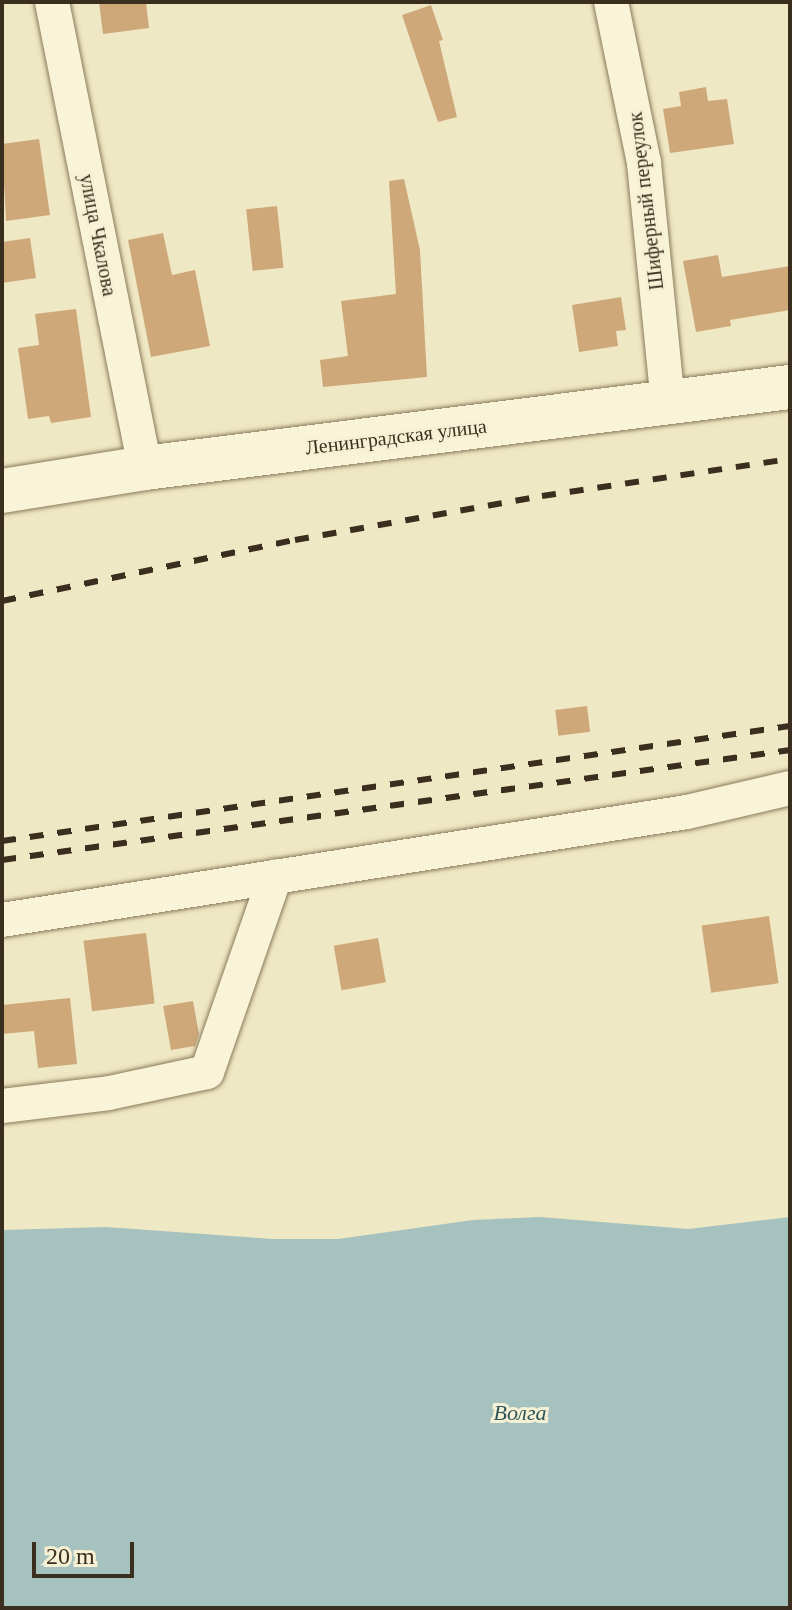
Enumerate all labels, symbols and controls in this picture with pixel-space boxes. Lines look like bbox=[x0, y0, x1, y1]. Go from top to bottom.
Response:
street label: Шиферный переулок bbox=[623, 111, 669, 291]
street label: улица Чкалова bbox=[74, 172, 122, 298]
street label: Ленинградская улица bbox=[304, 414, 488, 460]
water label: Волга bbox=[493, 1400, 547, 1426]
scale bar bbox=[36, 1526, 138, 1576]
text: 20 m bbox=[46, 1543, 95, 1569]

